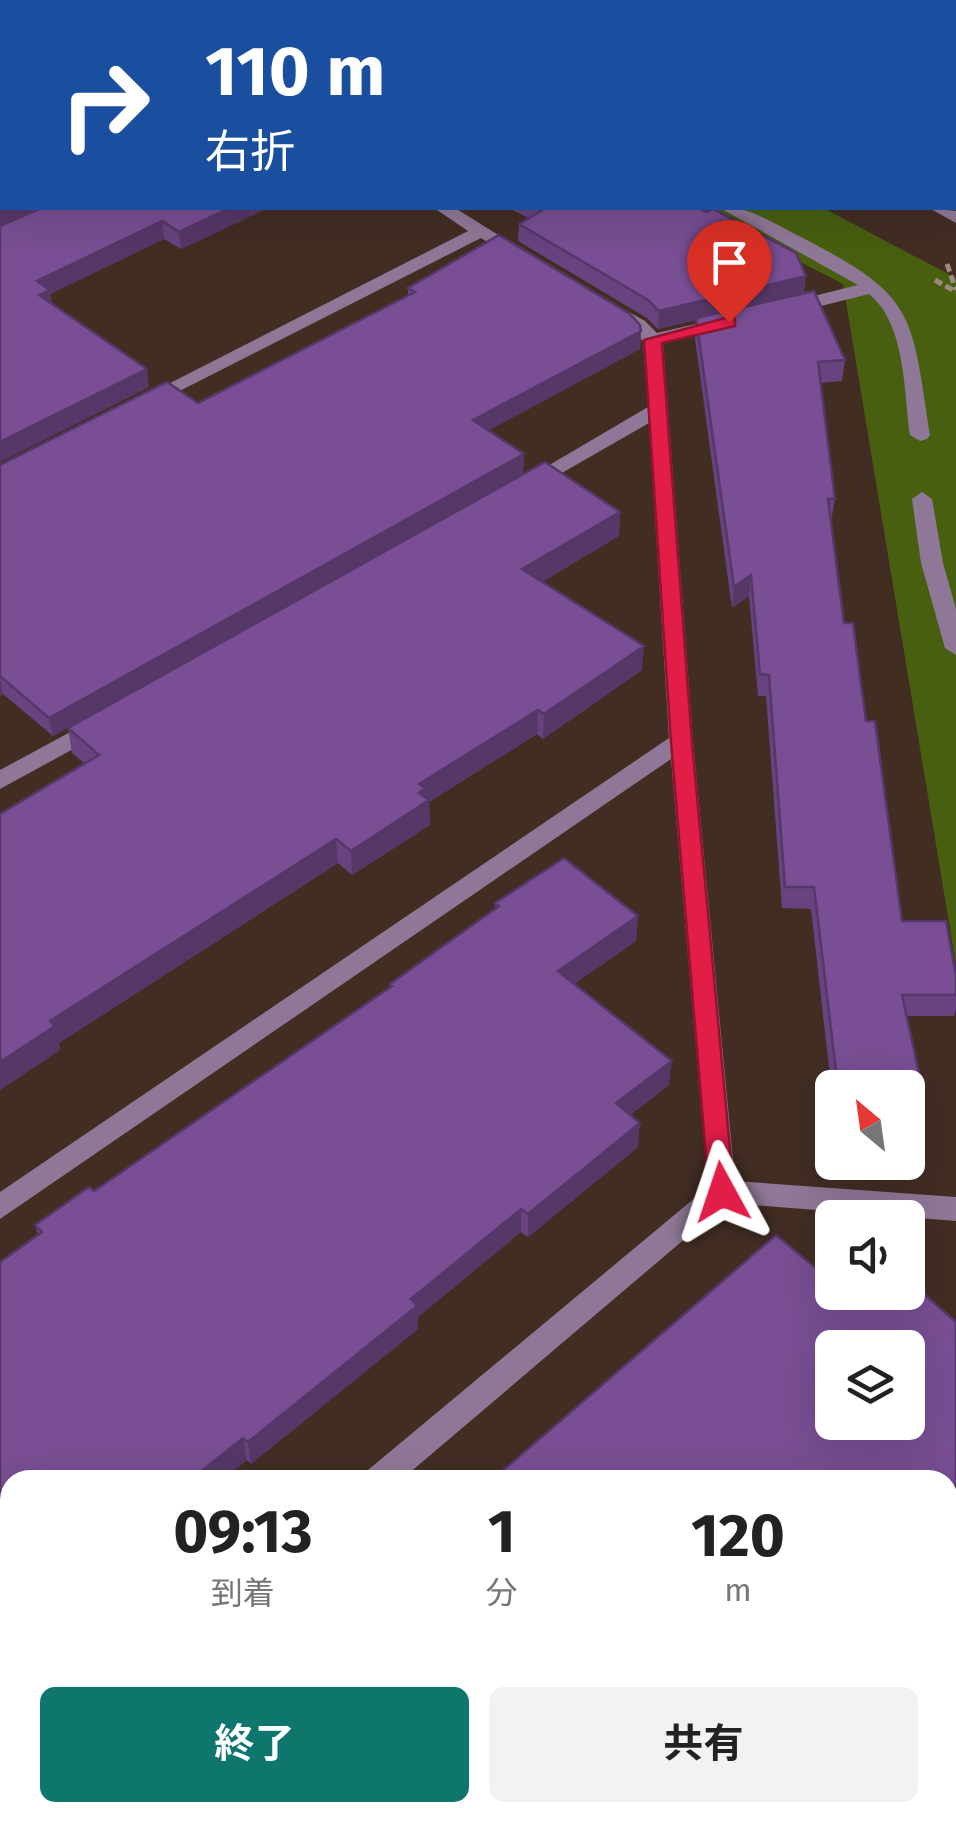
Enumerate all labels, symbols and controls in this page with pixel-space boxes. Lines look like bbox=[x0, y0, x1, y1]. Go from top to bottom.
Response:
text: 110 m bbox=[205, 30, 385, 114]
icon: right bbox=[40, 40, 170, 170]
text: 右折 bbox=[205, 125, 295, 179]
pin bbox=[687, 220, 772, 323]
icon: arrive bbox=[702, 235, 757, 290]
north arrow bbox=[815, 1070, 925, 1180]
map controls bbox=[815, 1070, 925, 1440]
position arrow bbox=[670, 1140, 774, 1244]
button: sound bbox=[815, 1200, 925, 1310]
button: layers bbox=[815, 1330, 925, 1440]
text: 09:13 bbox=[173, 1496, 313, 1568]
text: 1 bbox=[488, 1496, 516, 1568]
text: 120 bbox=[691, 1500, 785, 1572]
text: m bbox=[724, 1571, 752, 1609]
text: 到着 bbox=[211, 1574, 275, 1612]
text: 分 bbox=[486, 1574, 518, 1612]
button: 終了 bbox=[40, 1687, 469, 1802]
button: 共有 bbox=[489, 1687, 918, 1802]

